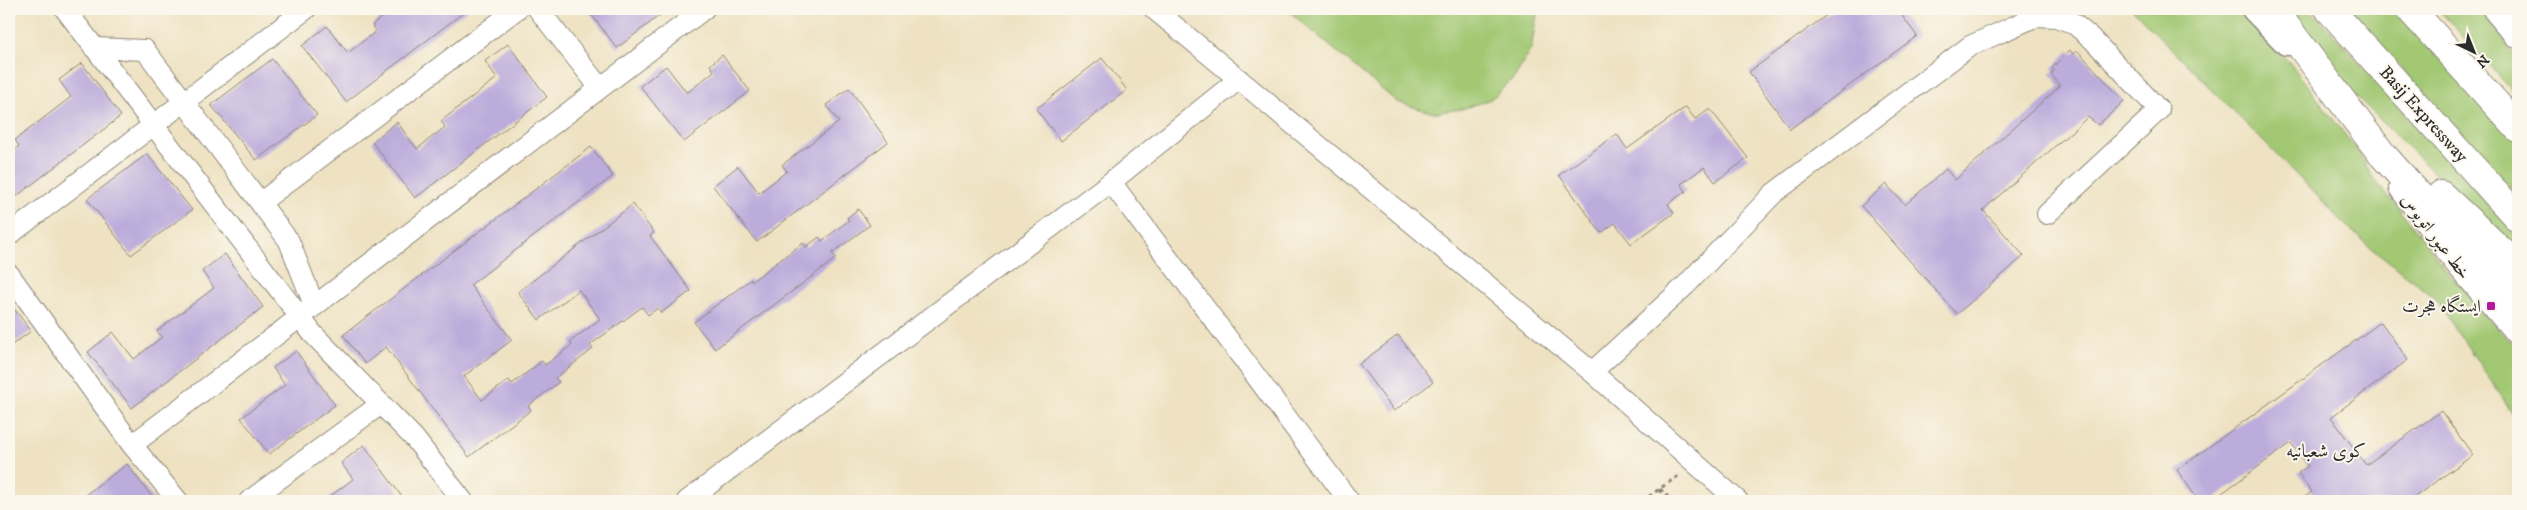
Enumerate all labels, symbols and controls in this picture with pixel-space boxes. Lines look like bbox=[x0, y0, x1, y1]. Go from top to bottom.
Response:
north arrow bbox=[2450, 28, 2500, 78]
text: N bbox=[2471, 50, 2493, 72]
street label: Basij Expressway bbox=[2374, 62, 2473, 168]
street label: خط عبور اتوبوس bbox=[2396, 189, 2475, 284]
place label: ایستگاه هجرت bbox=[2402, 294, 2481, 318]
marker: ایستگاه هجرت bbox=[2485, 300, 2497, 312]
district label: کوی شعبانیه bbox=[2286, 440, 2366, 463]

